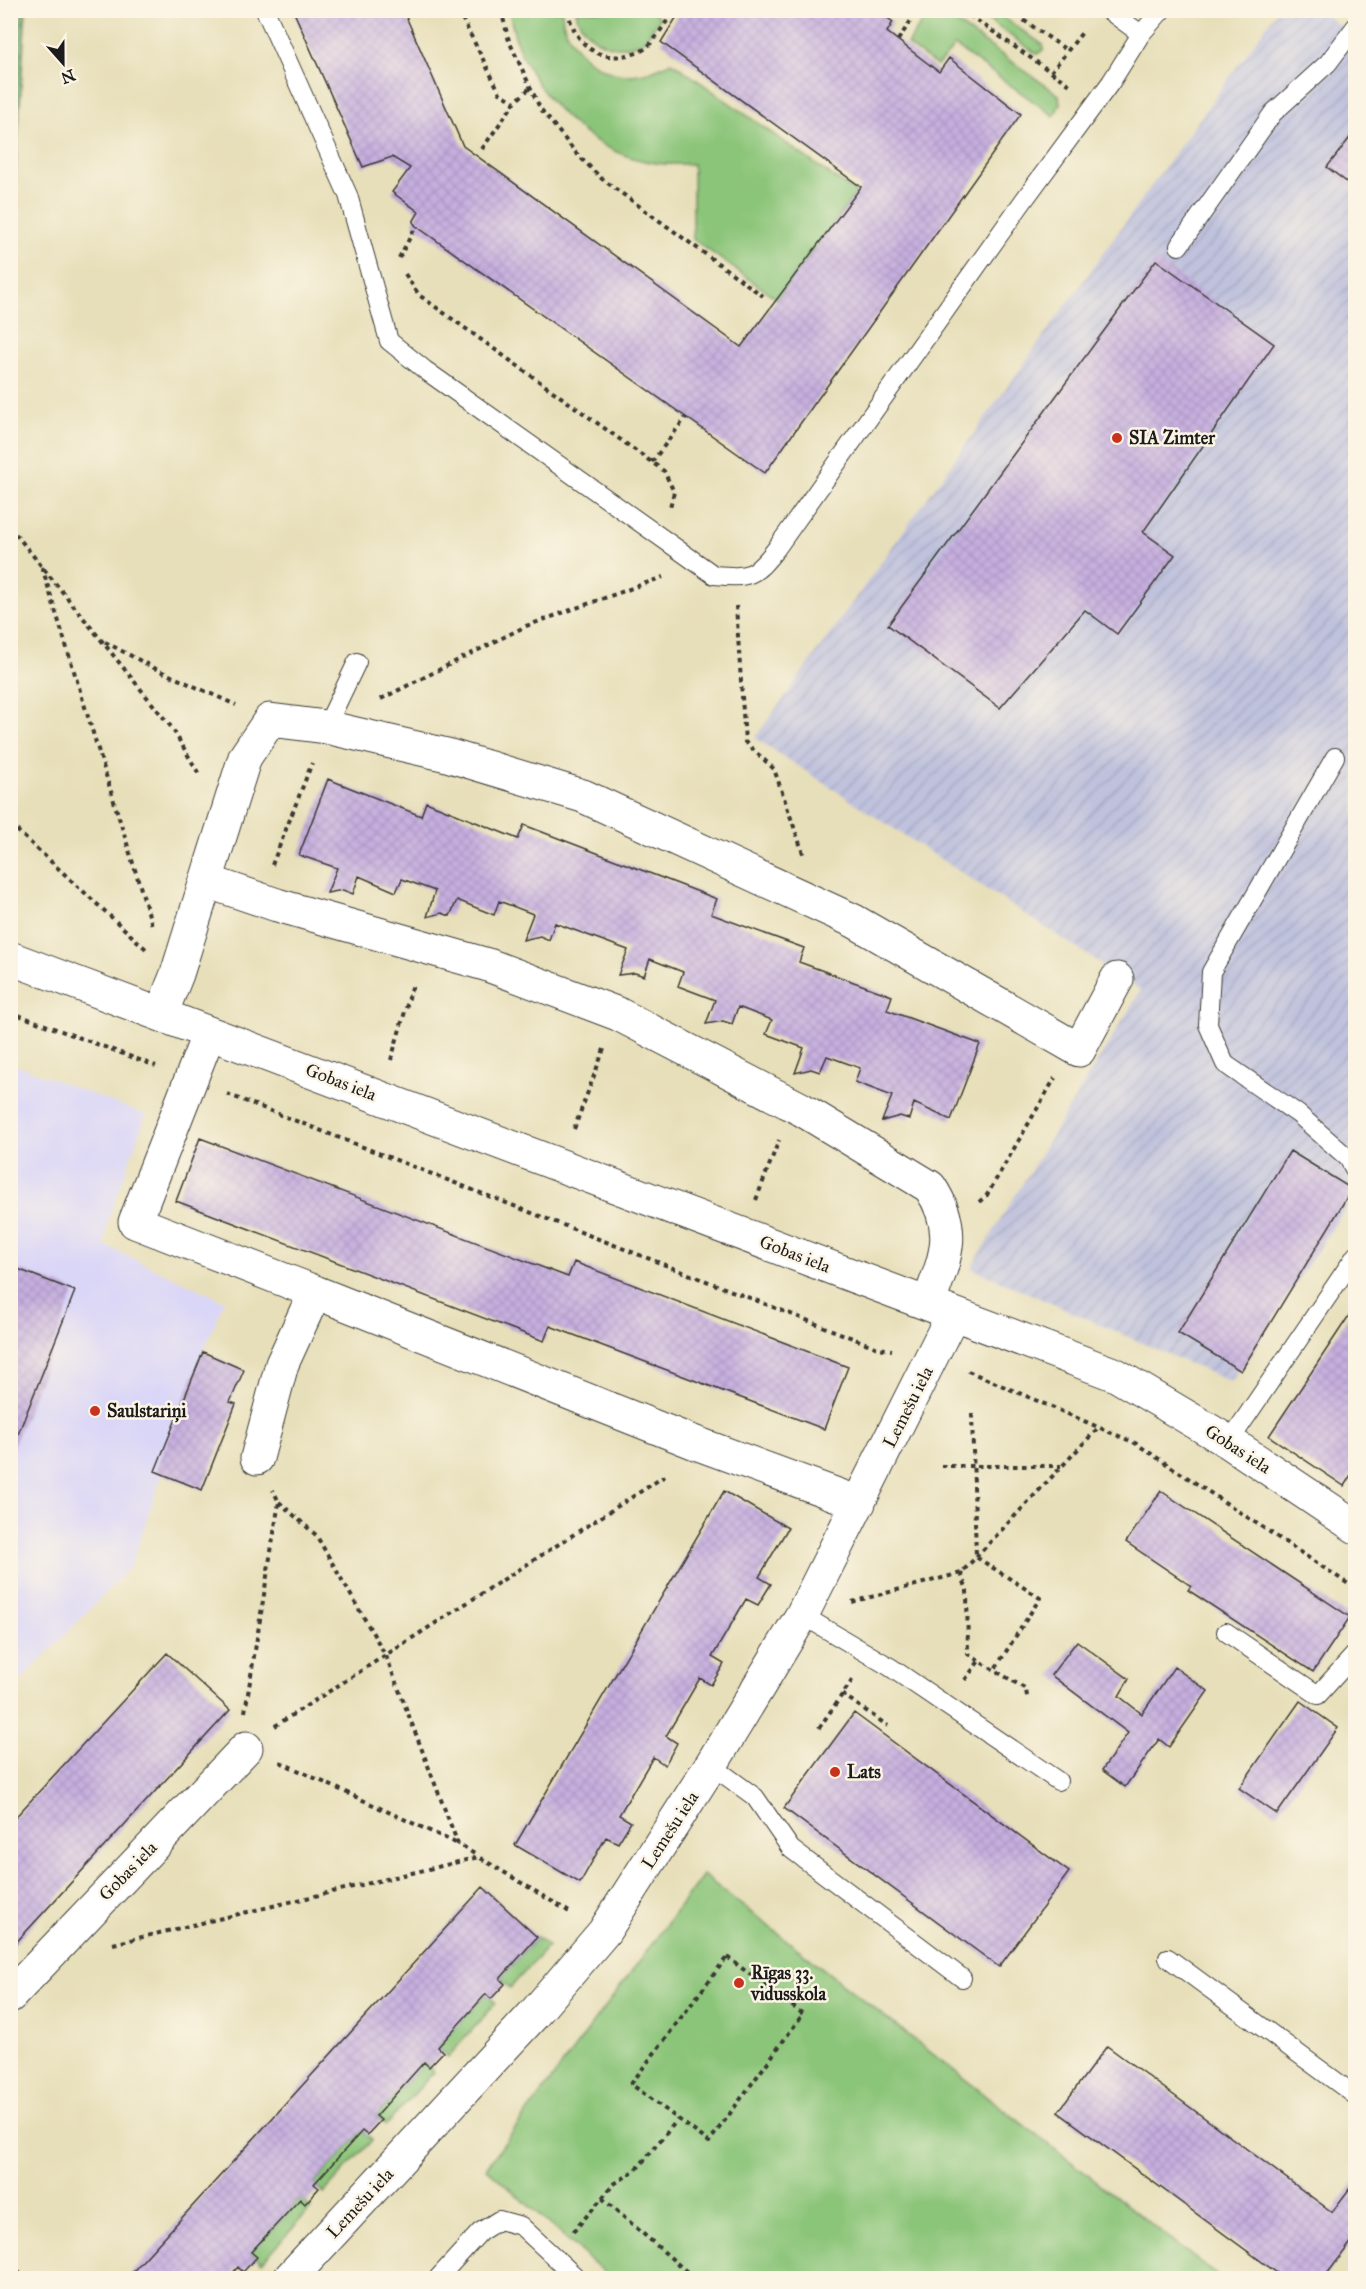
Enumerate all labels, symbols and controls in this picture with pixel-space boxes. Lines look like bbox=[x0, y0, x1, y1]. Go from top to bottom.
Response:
north arrow bbox=[33, 33, 93, 93]
text: N bbox=[58, 65, 78, 88]
place label: SIA Zimter bbox=[1129, 427, 1216, 449]
marker: SIA Zimter bbox=[1110, 431, 1124, 445]
street label: Gobas iela bbox=[303, 1058, 380, 1106]
street label: Gobas iela bbox=[757, 1230, 834, 1278]
street label: Lemešu iela bbox=[878, 1362, 938, 1451]
place label: Saulstariņi bbox=[107, 1400, 187, 1423]
marker: Saulstariņi bbox=[88, 1404, 102, 1418]
street label: Gobas iela bbox=[1201, 1420, 1275, 1479]
place label: Lats bbox=[847, 1761, 881, 1783]
marker: Lats bbox=[828, 1765, 842, 1779]
street label: Lemešu iela bbox=[637, 1787, 703, 1873]
street label: Gobas iela bbox=[94, 1836, 162, 1905]
place label: Rīgas 33. vidusskola bbox=[750, 1962, 826, 2005]
marker: Rīgas 33. vidusskola bbox=[732, 1976, 746, 1990]
street label: Lemešu iela bbox=[322, 2163, 398, 2243]

